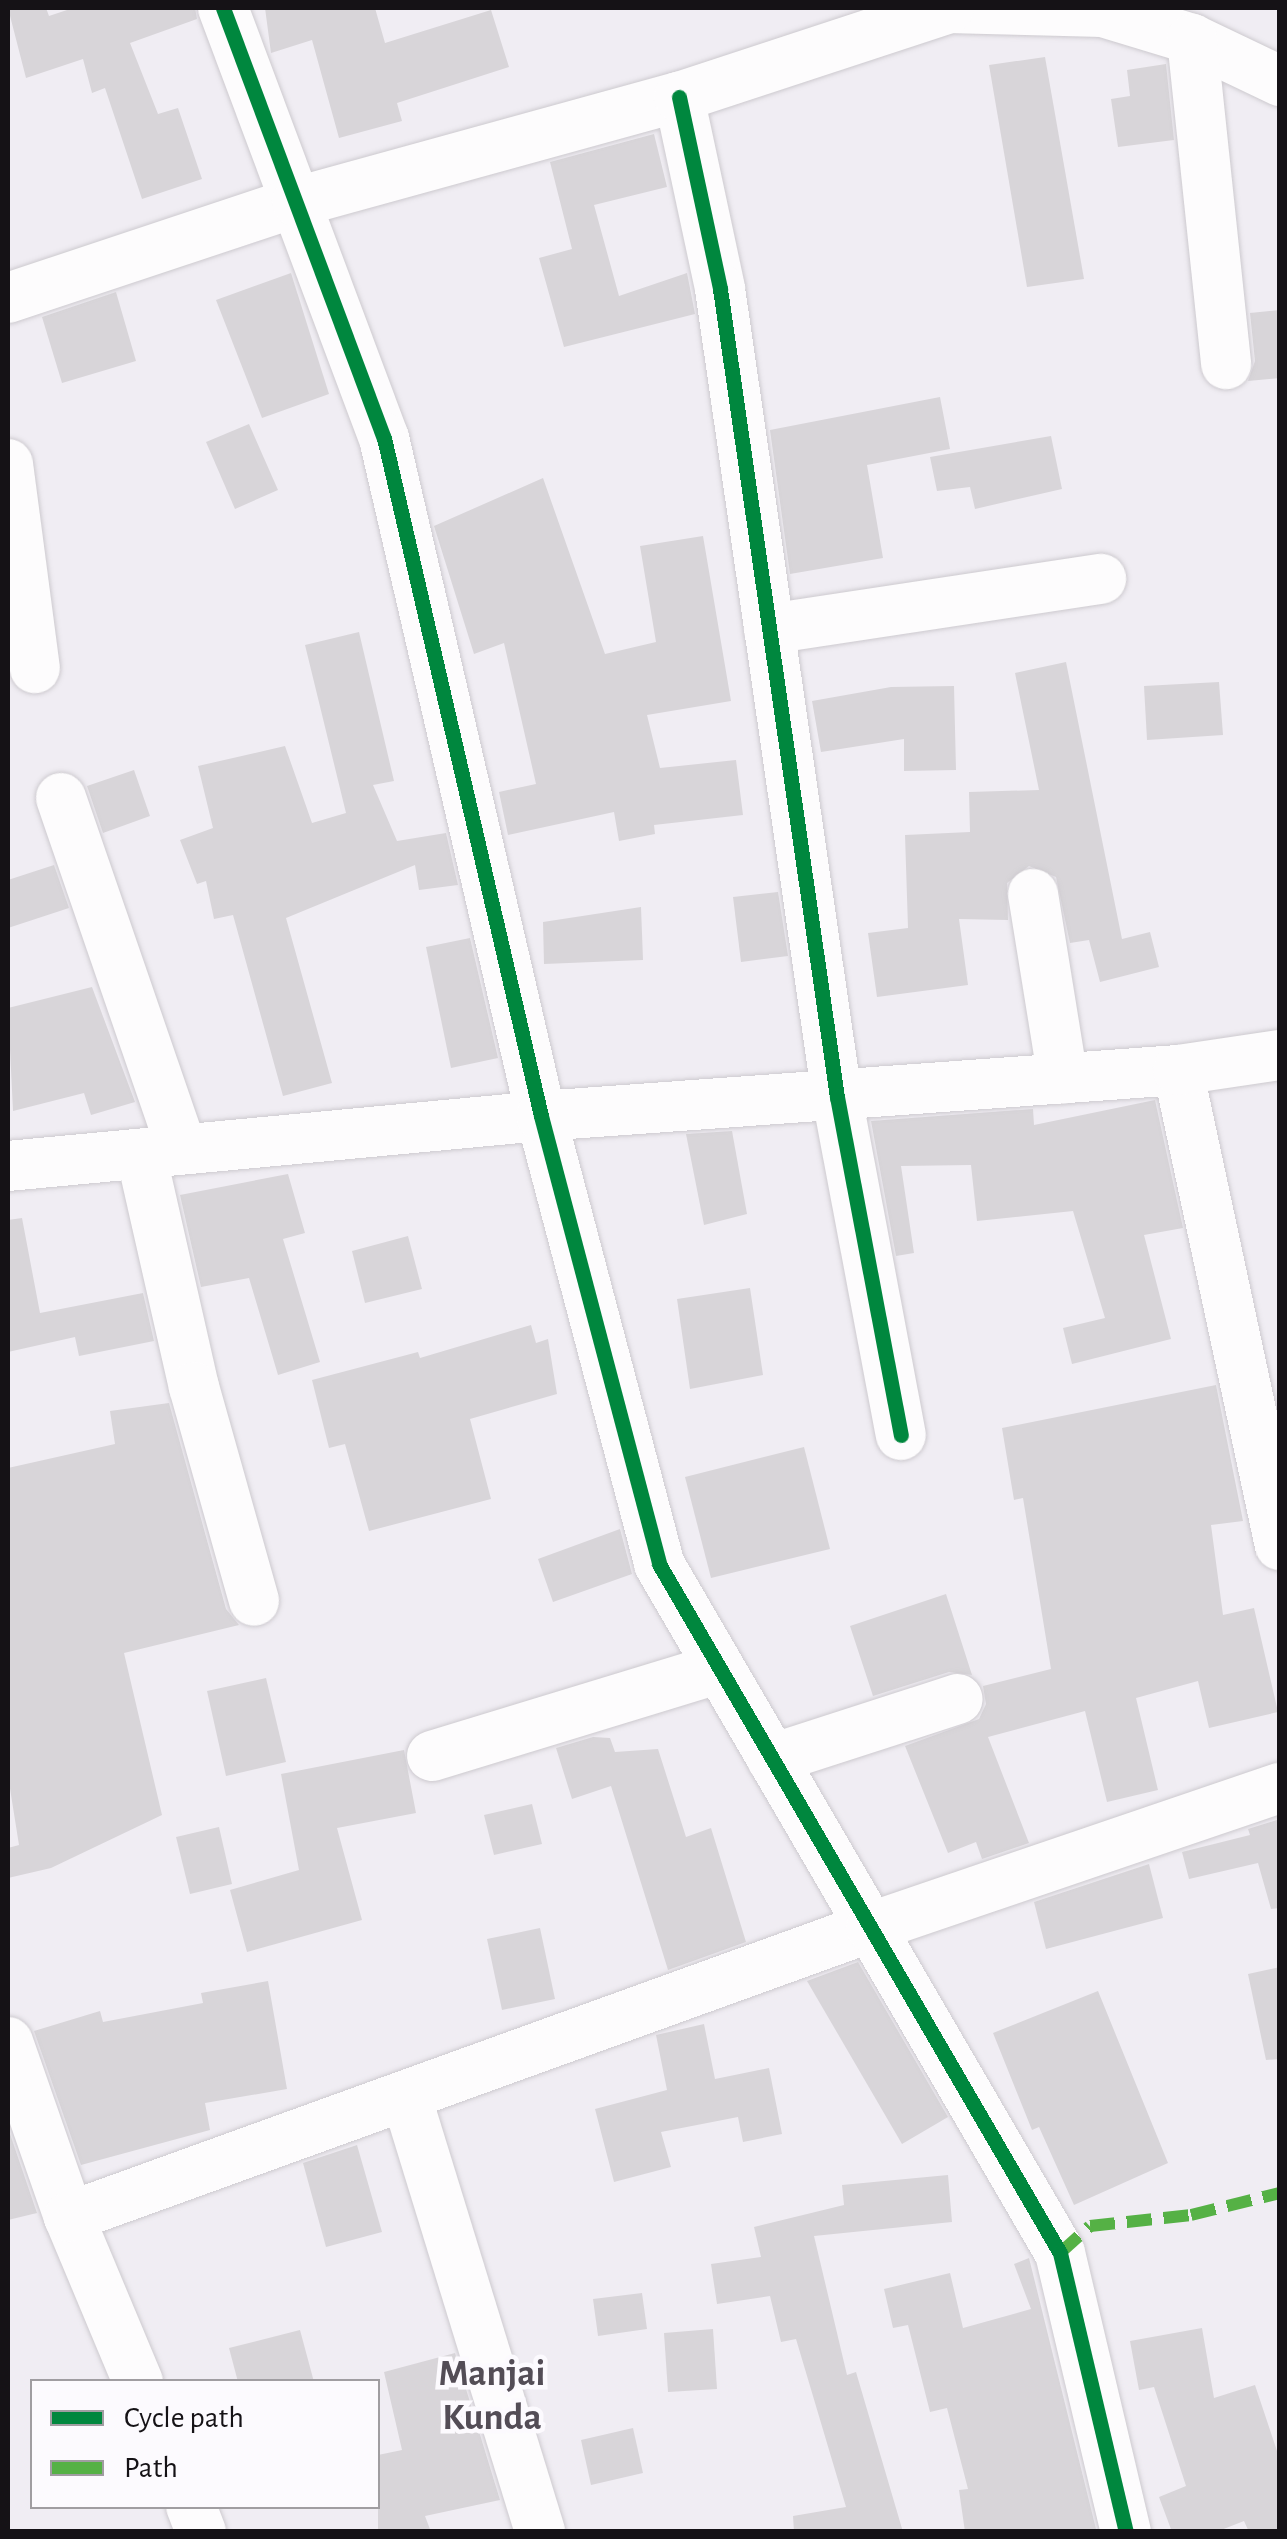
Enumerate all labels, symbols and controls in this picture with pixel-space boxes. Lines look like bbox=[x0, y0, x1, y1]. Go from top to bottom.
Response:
district label: Manjai Kunda bbox=[438, 2352, 546, 2442]
legend bbox=[30, 2379, 380, 2509]
text: Cycle path bbox=[124, 2403, 244, 2433]
text: Path bbox=[124, 2453, 178, 2483]

